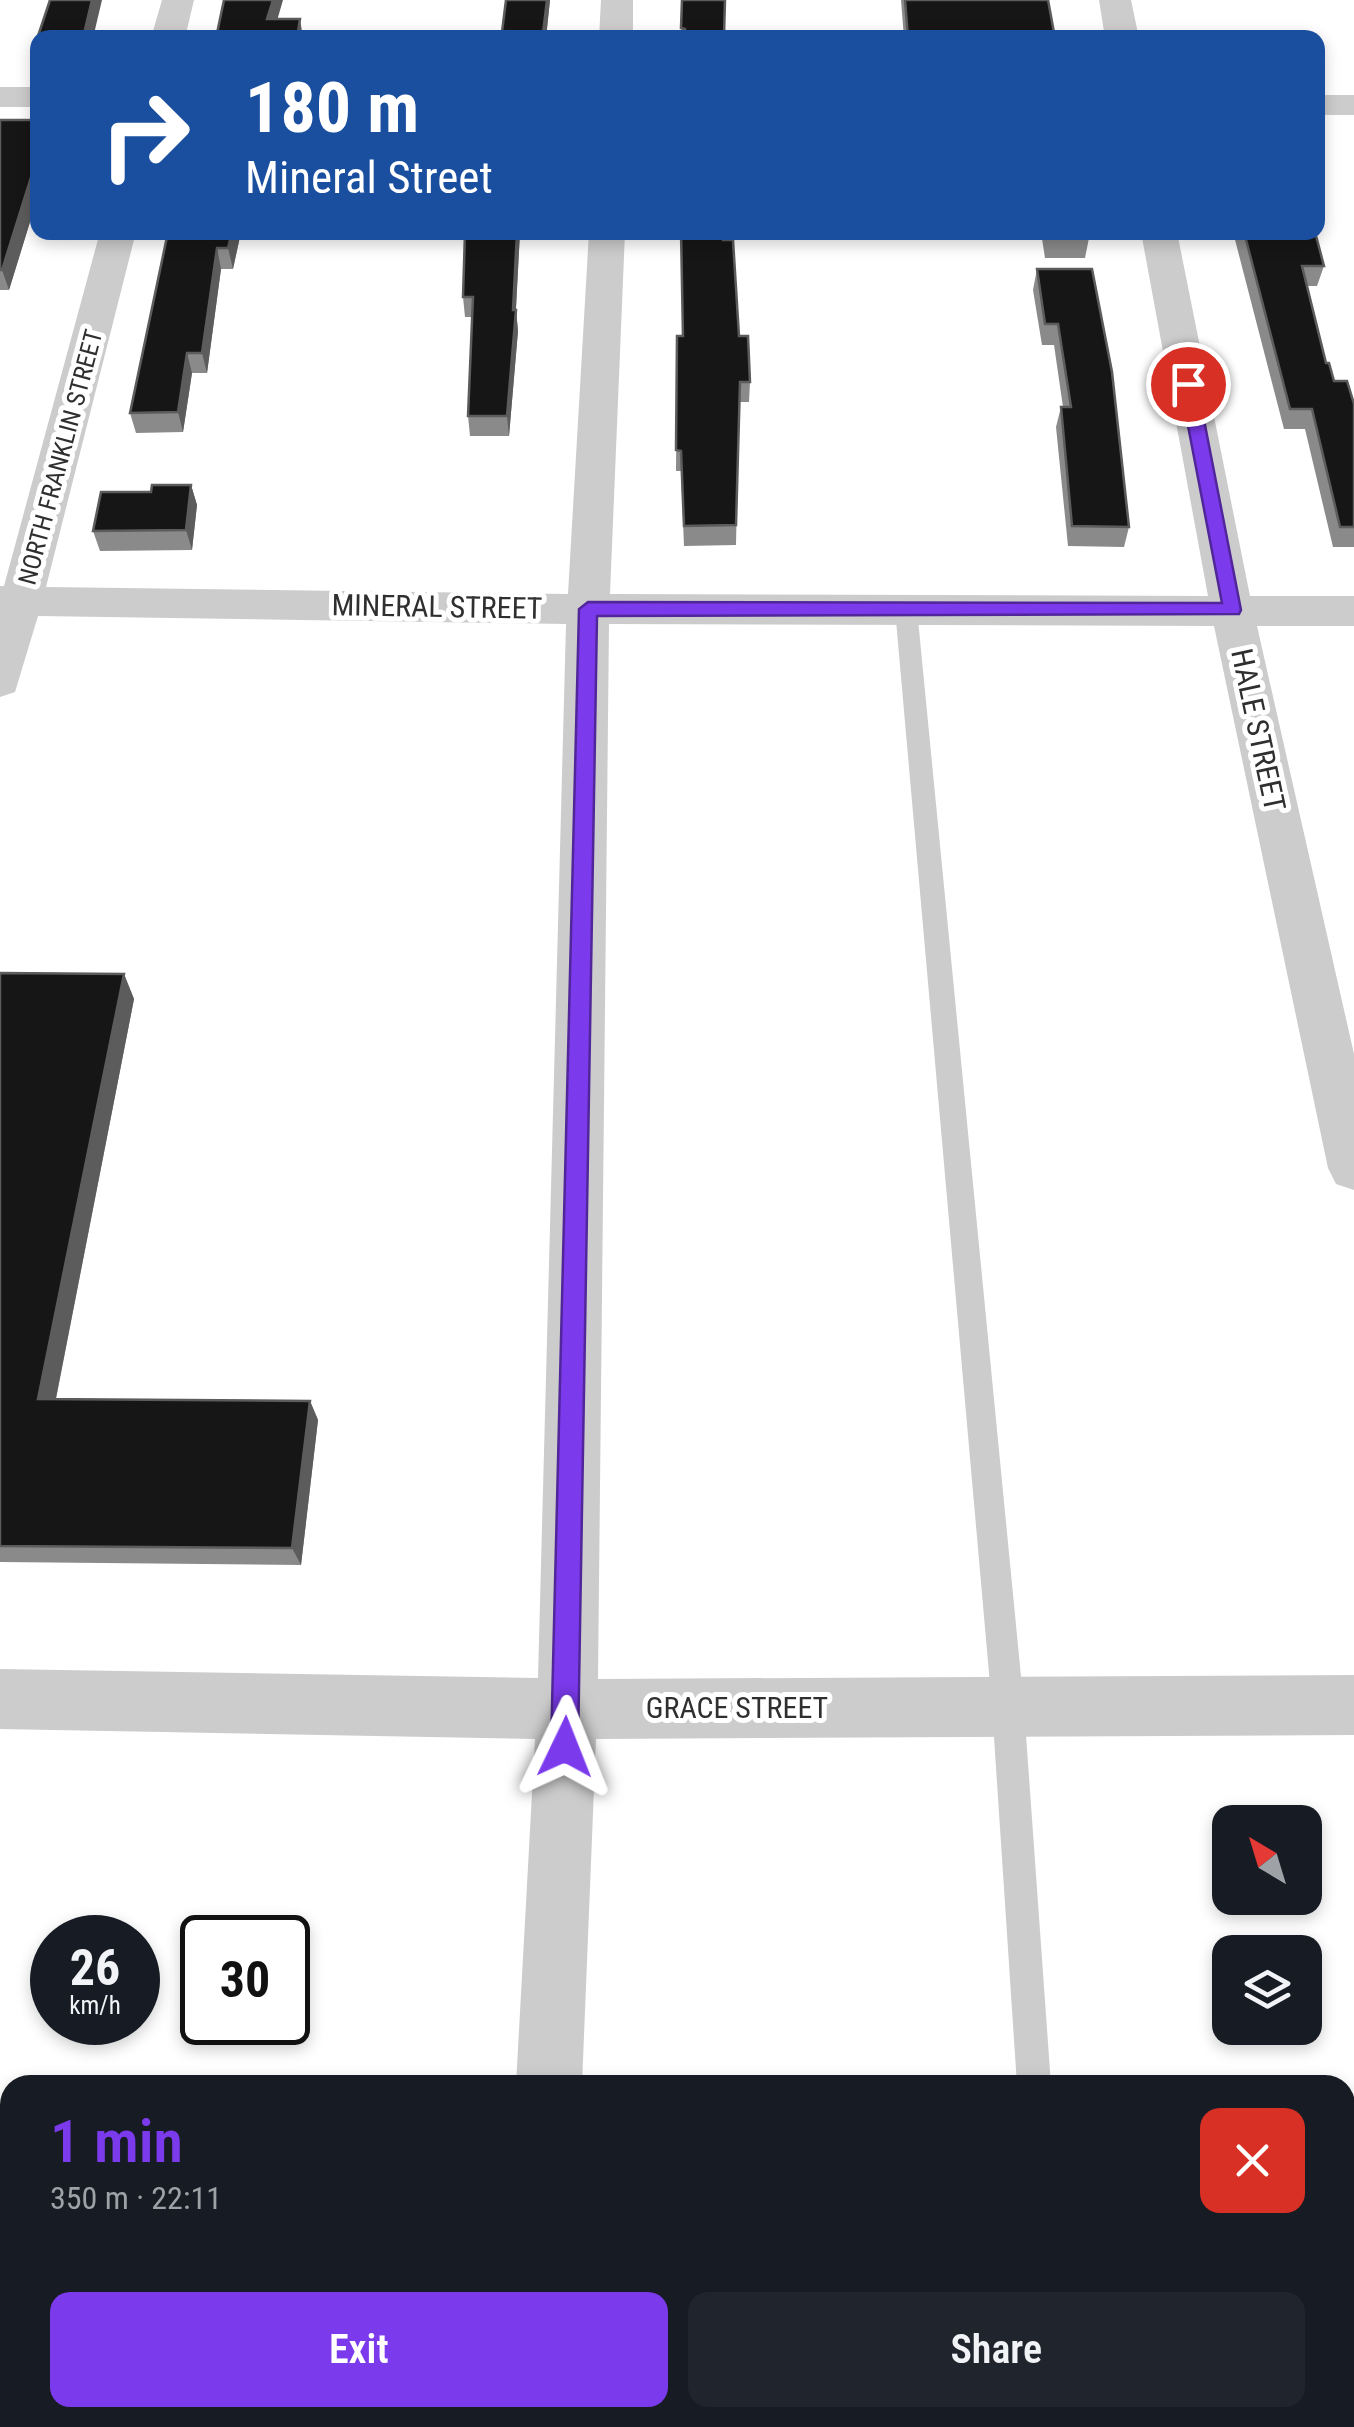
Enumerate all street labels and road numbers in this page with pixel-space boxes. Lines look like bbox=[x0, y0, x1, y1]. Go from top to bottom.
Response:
street label: NORTH FRANKLIN STREET bbox=[12, 327, 108, 588]
street label: MINERAL STREET bbox=[331, 587, 543, 626]
street label: HALE STREET bbox=[1224, 646, 1293, 814]
street label: GRACE STREET bbox=[646, 1690, 828, 1725]

